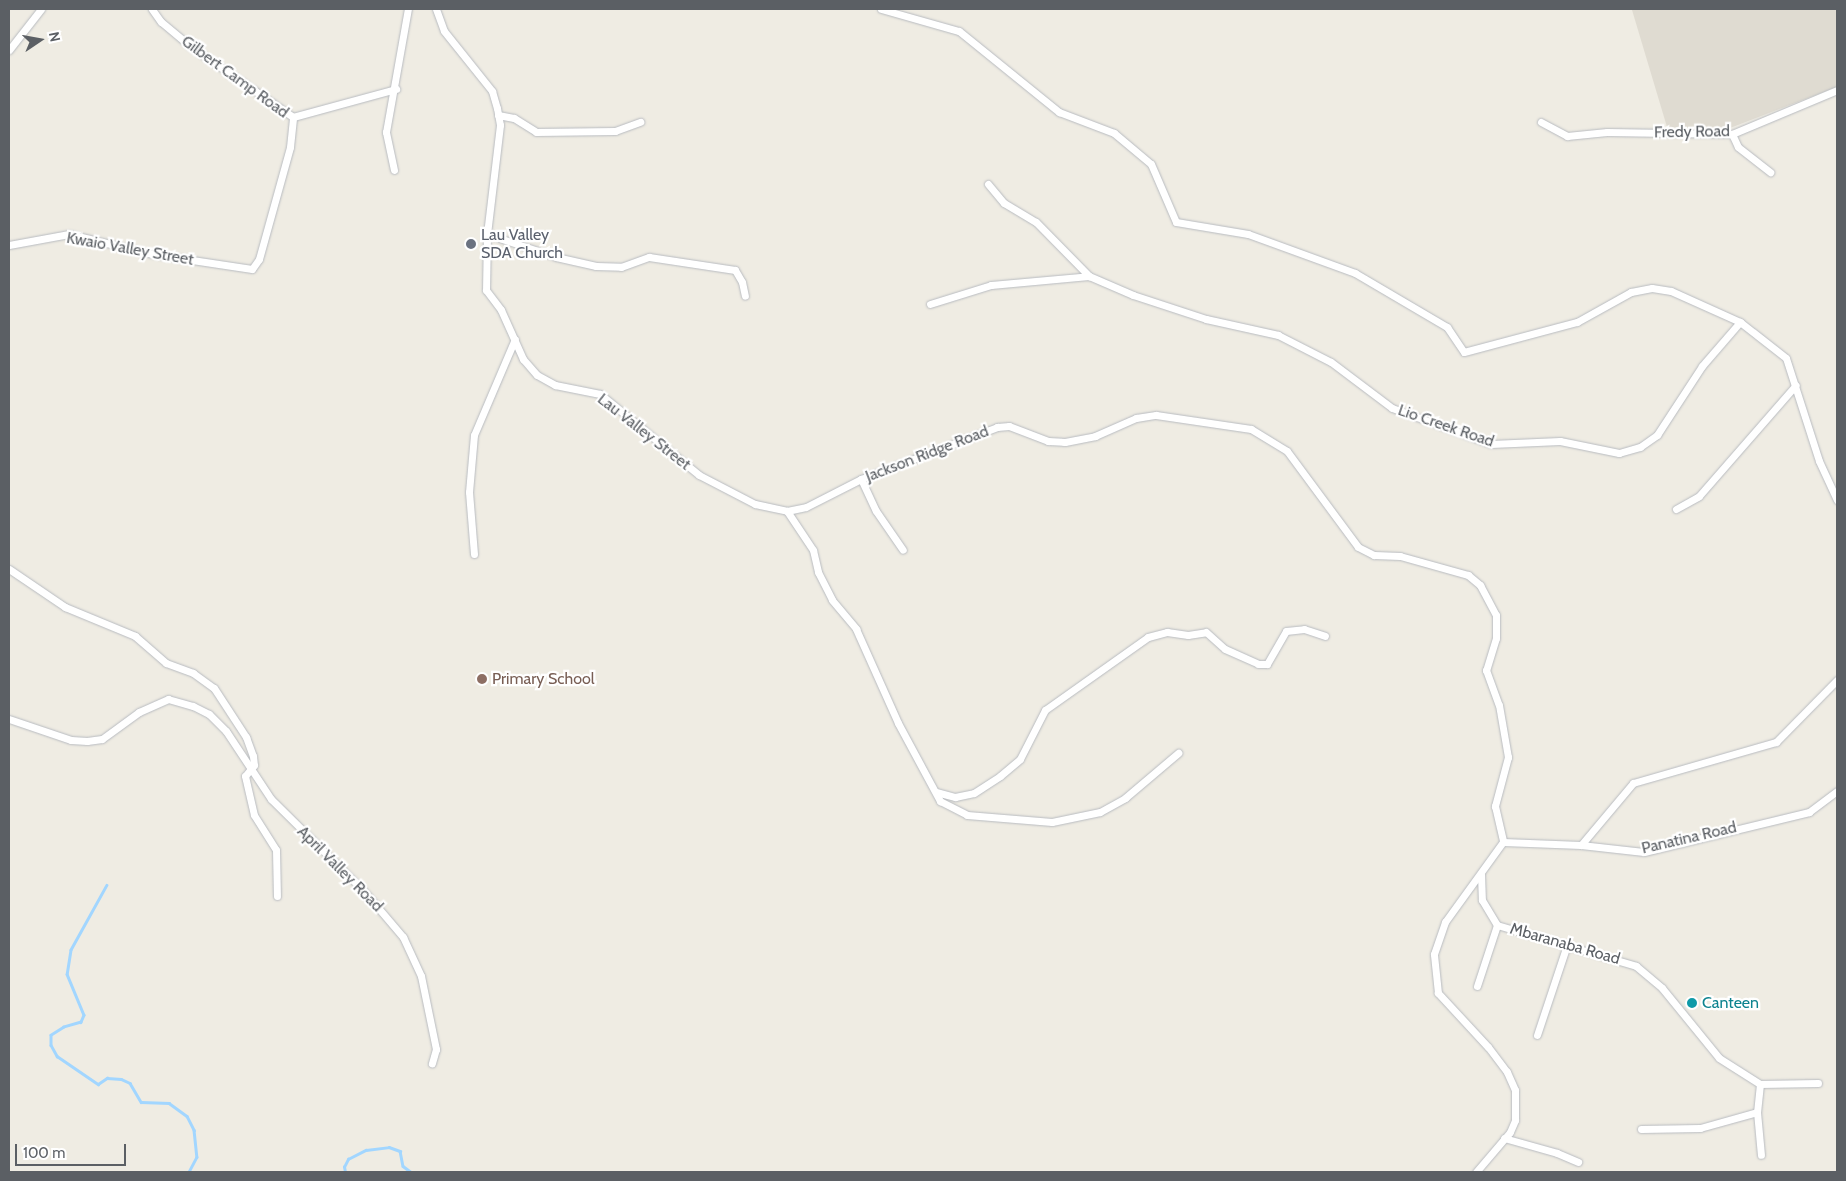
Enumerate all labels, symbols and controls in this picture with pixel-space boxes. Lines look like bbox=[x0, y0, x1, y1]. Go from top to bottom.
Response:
north arrow bbox=[15, 15, 65, 65]
text: N bbox=[45, 30, 65, 44]
street label: Gilbert Camp Road bbox=[178, 32, 292, 122]
street label: Fredy Road bbox=[1654, 122, 1730, 142]
place label: Lau Valley SDA Church bbox=[481, 225, 563, 263]
street label: Kwaio Valley Street bbox=[65, 228, 195, 270]
marker: Lau Valley SDA Church bbox=[465, 238, 477, 250]
street label: Lau Valley Street bbox=[594, 390, 694, 474]
street label: Lio Creek Road bbox=[1395, 401, 1497, 451]
street label: Jackson Ridge Road bbox=[863, 422, 991, 486]
place label: Primary School bbox=[492, 669, 595, 689]
marker: Primary School bbox=[476, 673, 488, 685]
street label: Panatina Road bbox=[1640, 818, 1738, 858]
street label: April Valley Road bbox=[293, 822, 387, 916]
street label: Mbaranaba Road bbox=[1508, 919, 1622, 969]
place label: Canteen bbox=[1702, 993, 1759, 1013]
marker: Canteen bbox=[1686, 997, 1698, 1009]
scale bar bbox=[18, 1134, 129, 1166]
text: 100 m bbox=[23, 1144, 65, 1162]

